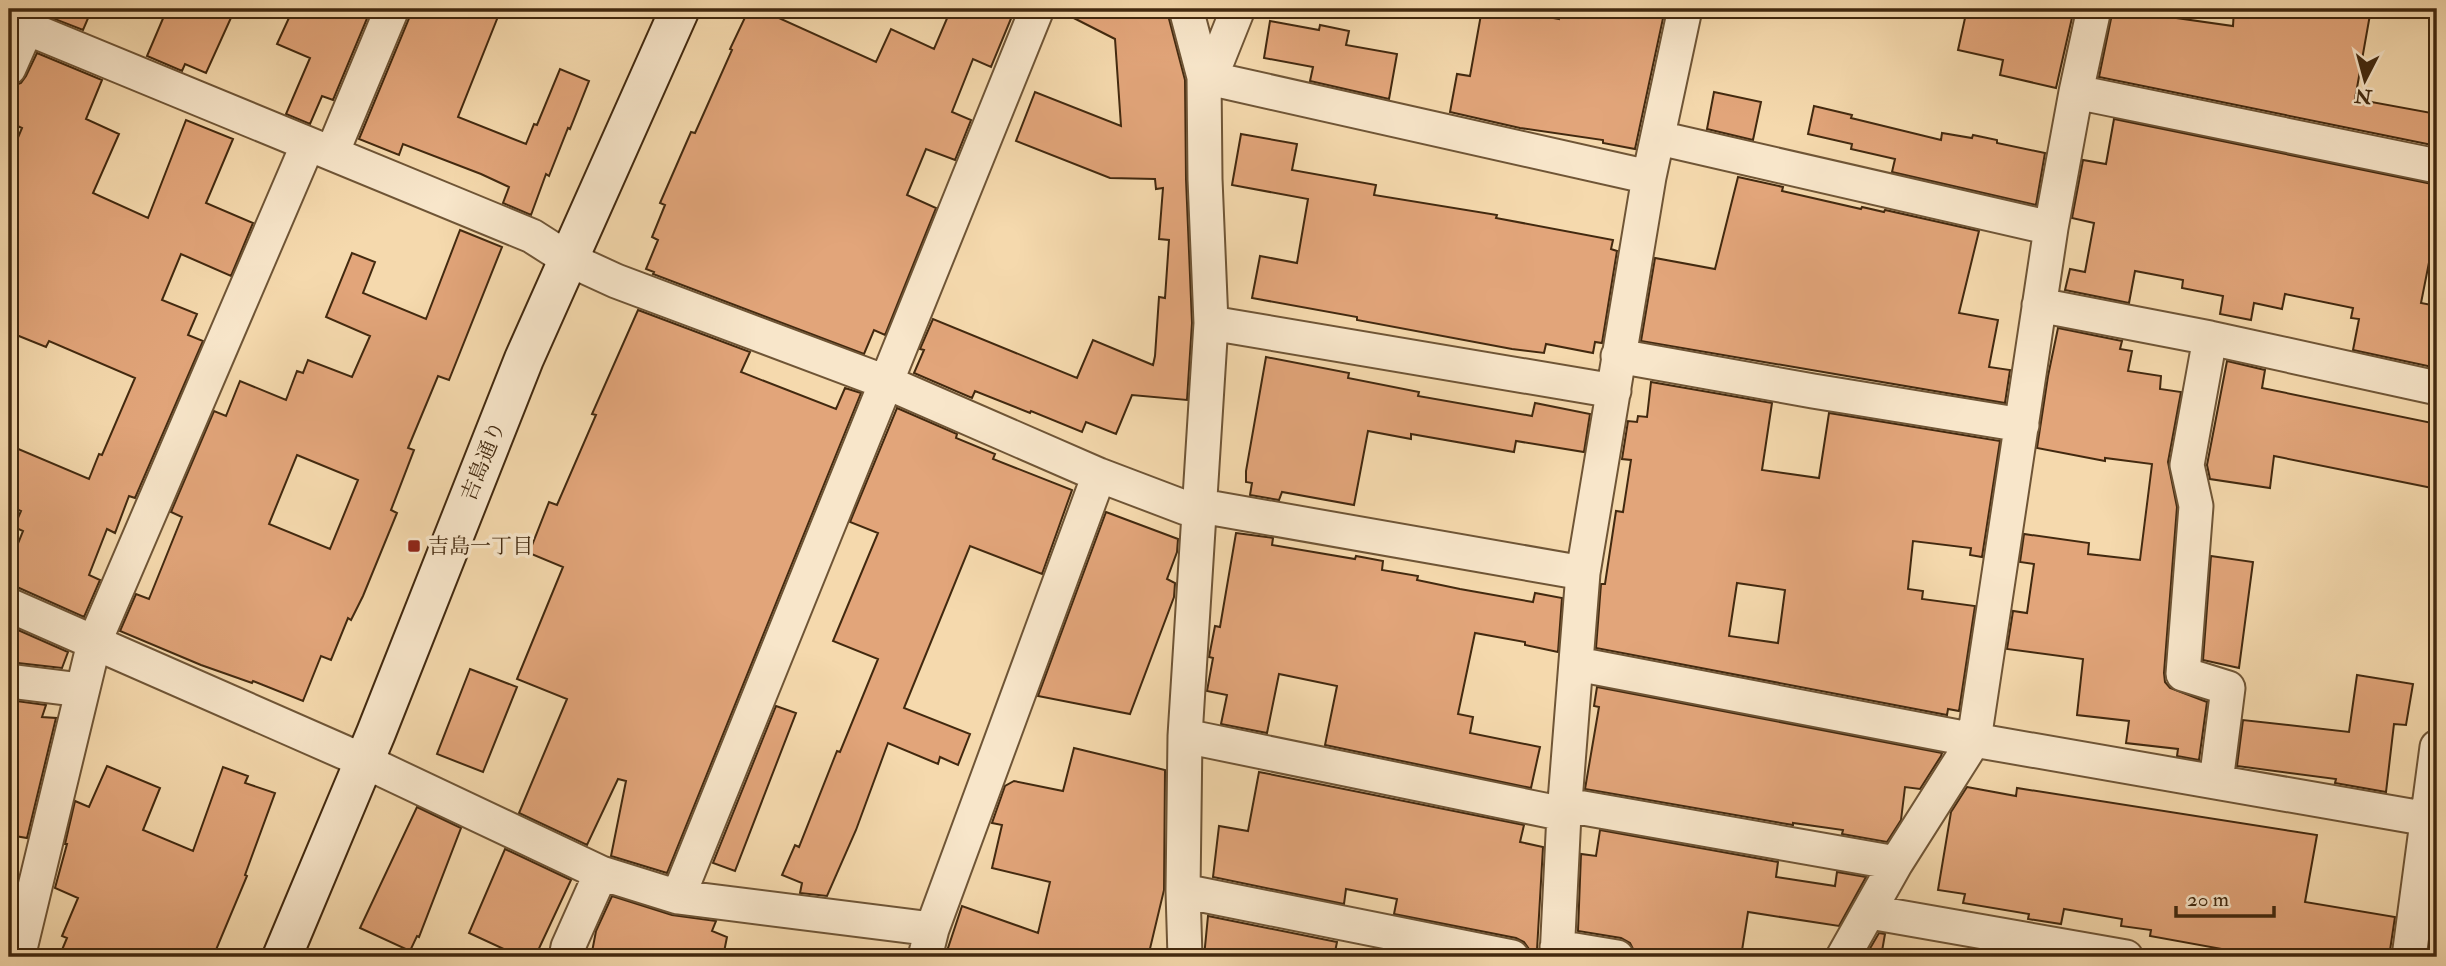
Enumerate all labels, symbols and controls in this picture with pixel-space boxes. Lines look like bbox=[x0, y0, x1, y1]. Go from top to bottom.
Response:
north arrow bbox=[2330, 46, 2400, 116]
text: N bbox=[2353, 83, 2374, 109]
street label: 吉島通り bbox=[455, 417, 512, 505]
place label: 吉島一丁目 bbox=[428, 533, 533, 560]
marker: 吉島一丁目 bbox=[406, 538, 422, 554]
scale bar bbox=[2176, 875, 2274, 919]
text: 20 m bbox=[2187, 886, 2229, 913]

